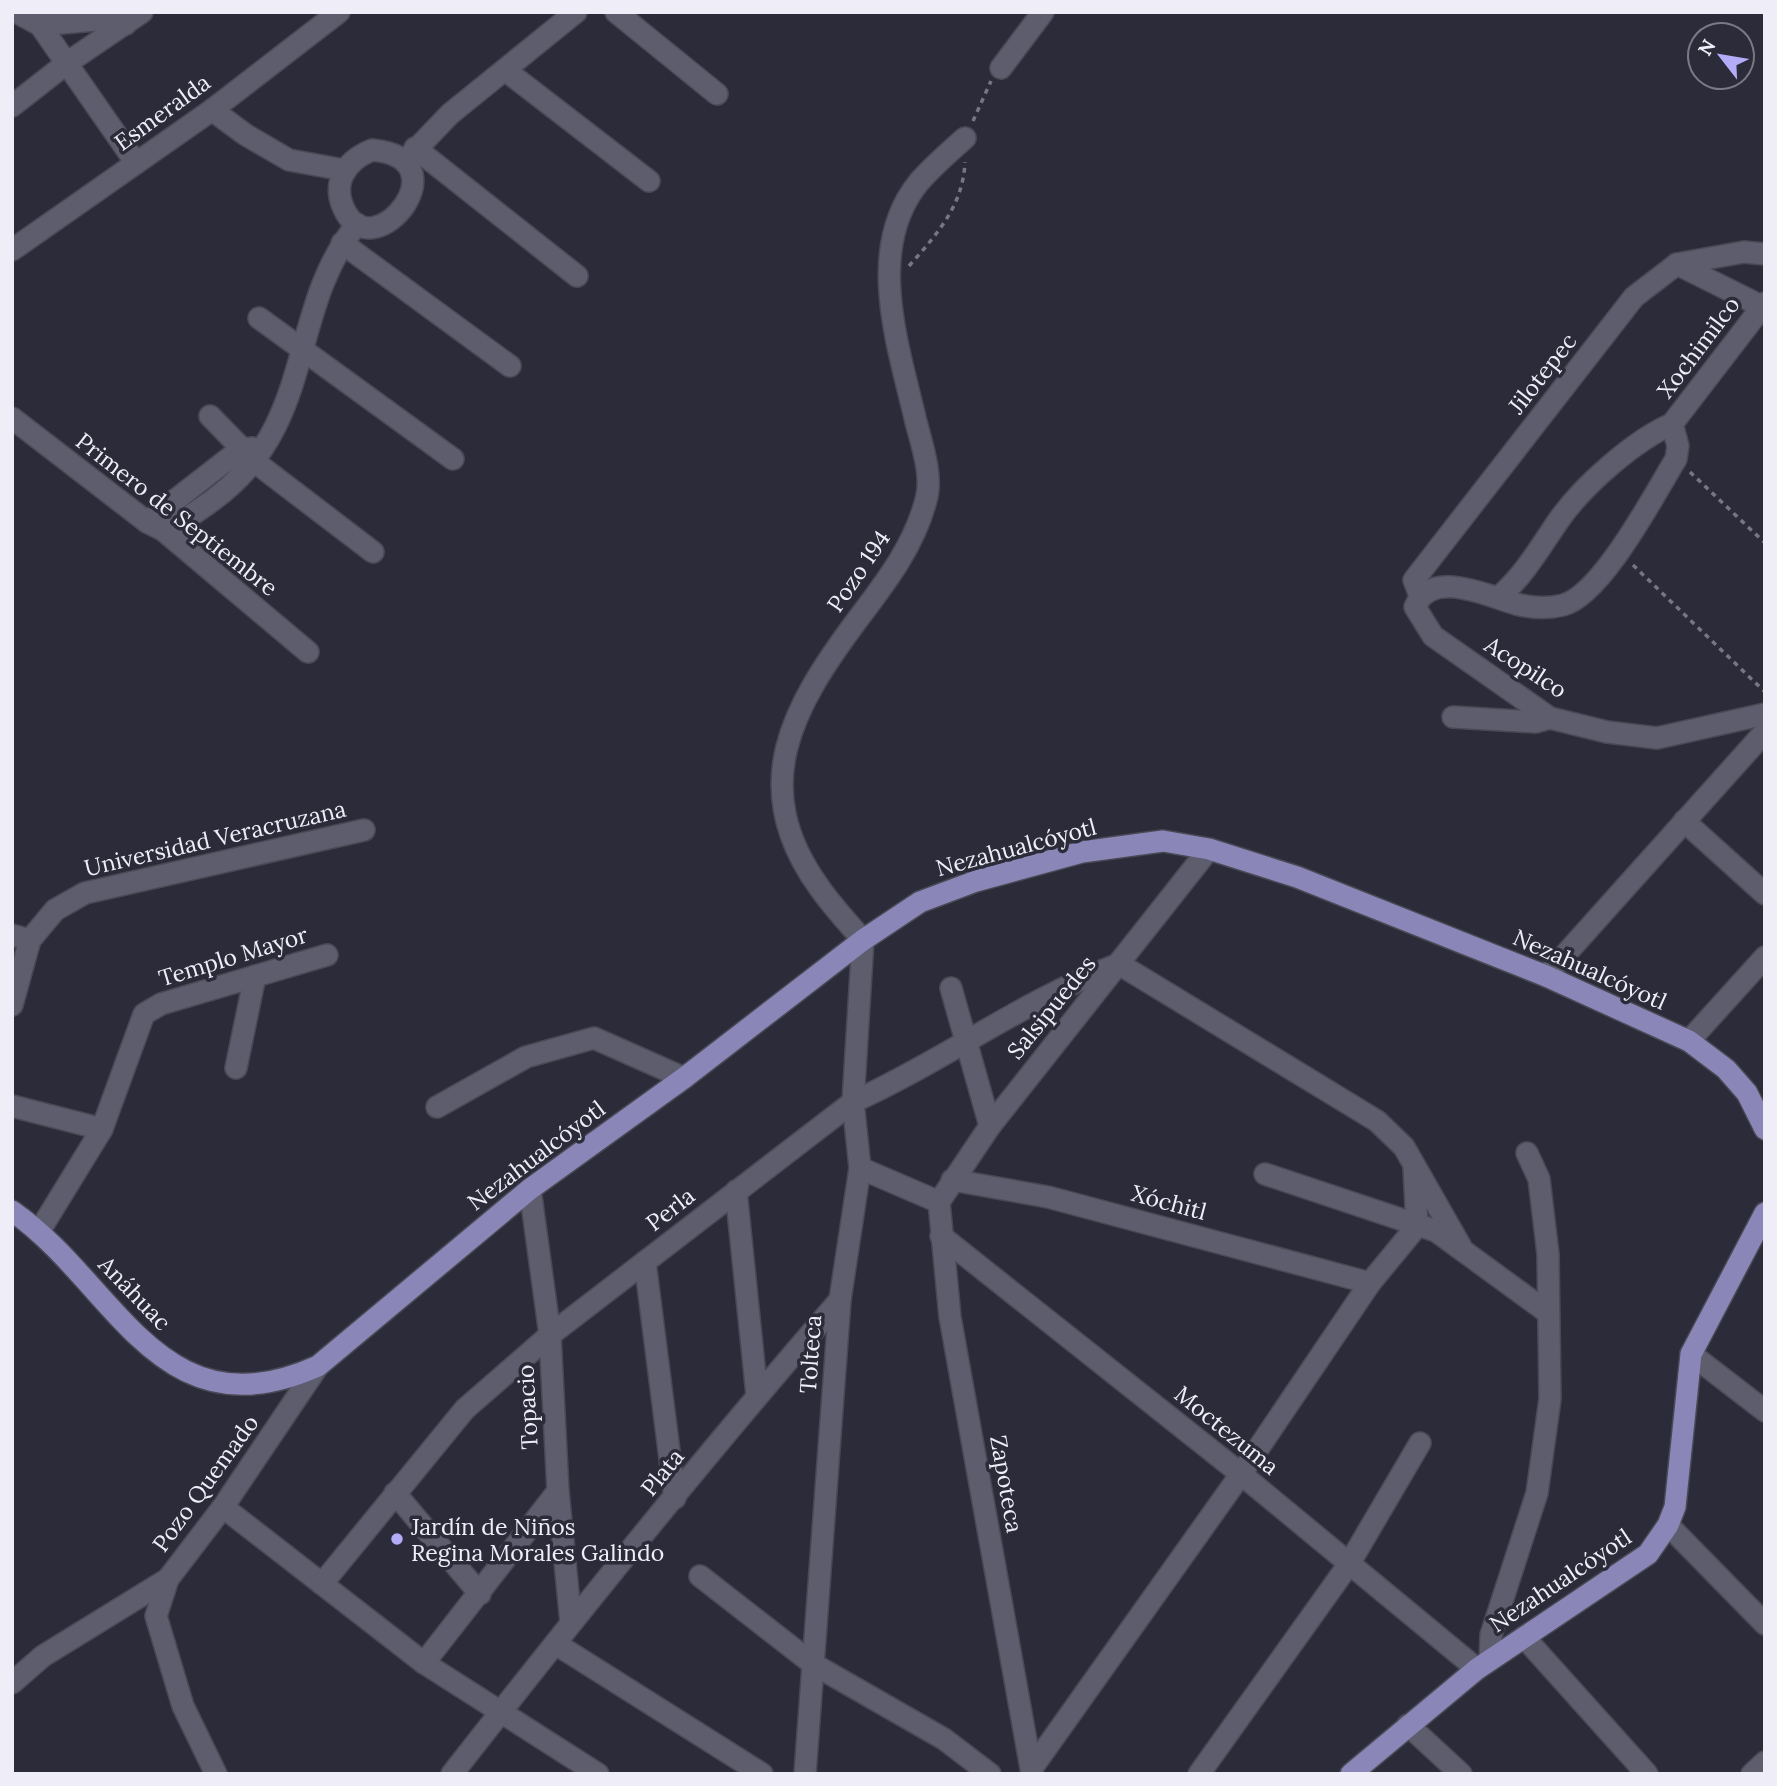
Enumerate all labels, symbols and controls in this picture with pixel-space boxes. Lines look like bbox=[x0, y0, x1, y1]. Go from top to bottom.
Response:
north arrow bbox=[1686, 21, 1756, 91]
text: N bbox=[1692, 35, 1721, 60]
street label: Esmeralda bbox=[108, 67, 216, 157]
street label: Xochimilco bbox=[1650, 290, 1746, 404]
street label: Jilotepec bbox=[1501, 327, 1583, 420]
street label: Primero de Septiembre bbox=[70, 426, 284, 602]
street label: Pozo 194 bbox=[820, 525, 896, 617]
street label: Acopilco bbox=[1479, 629, 1572, 704]
street label: Universidad Veracruzana bbox=[81, 794, 349, 882]
street label: Nezahualcóyotl bbox=[933, 812, 1099, 882]
street label: Templo Mayor bbox=[155, 920, 311, 992]
street label: Nezahualcóyotl bbox=[1509, 922, 1671, 1016]
street label: Salsipuedes bbox=[1000, 949, 1102, 1065]
street label: Nezahualcóyotl bbox=[461, 1094, 611, 1216]
street label: Xóchitl bbox=[1128, 1178, 1210, 1226]
street label: Perla bbox=[640, 1181, 700, 1237]
street label: Anáhuac bbox=[92, 1249, 177, 1336]
street label: Tolteca bbox=[793, 1314, 827, 1394]
street label: Topacio bbox=[510, 1364, 544, 1450]
street label: Moctezuma bbox=[1169, 1379, 1285, 1481]
street label: Pozo Quemado bbox=[146, 1409, 264, 1557]
street label: Zapoteca bbox=[984, 1433, 1030, 1535]
street label: Plata bbox=[634, 1442, 690, 1502]
place label: Jardín de Niños Regina Morales Galindo bbox=[410, 1512, 664, 1567]
street label: Nezahualcóyotl bbox=[1484, 1522, 1636, 1638]
marker: Jardín de Niños Regina Morales Galindo bbox=[389, 1531, 405, 1547]

